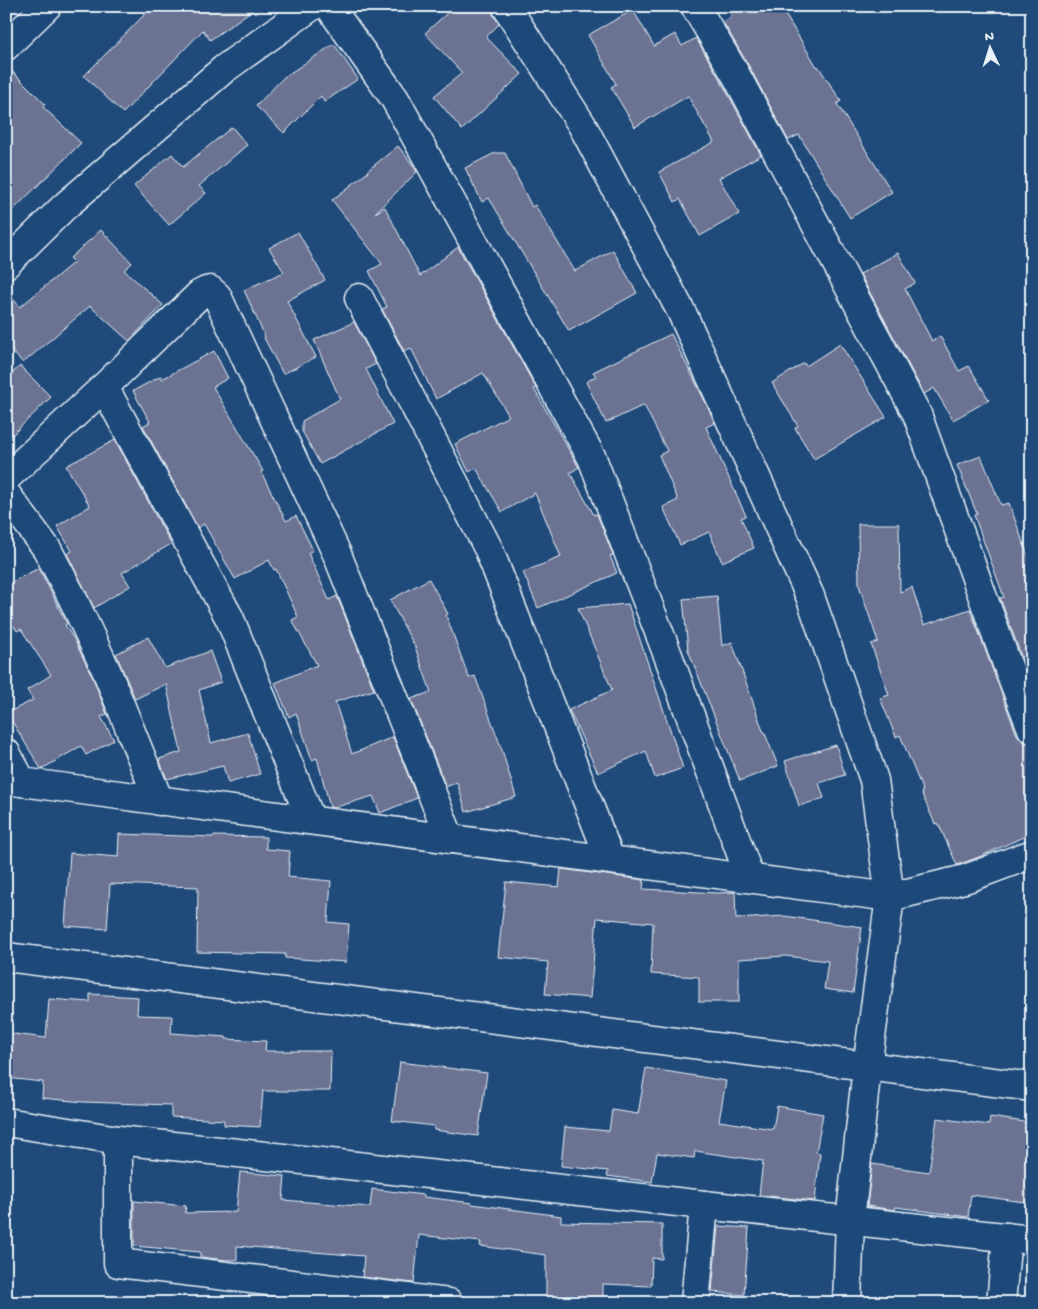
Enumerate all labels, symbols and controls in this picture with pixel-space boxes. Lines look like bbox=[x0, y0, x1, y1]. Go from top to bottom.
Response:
north arrow bbox=[966, 22, 1016, 72]
text: N bbox=[984, 29, 994, 46]

